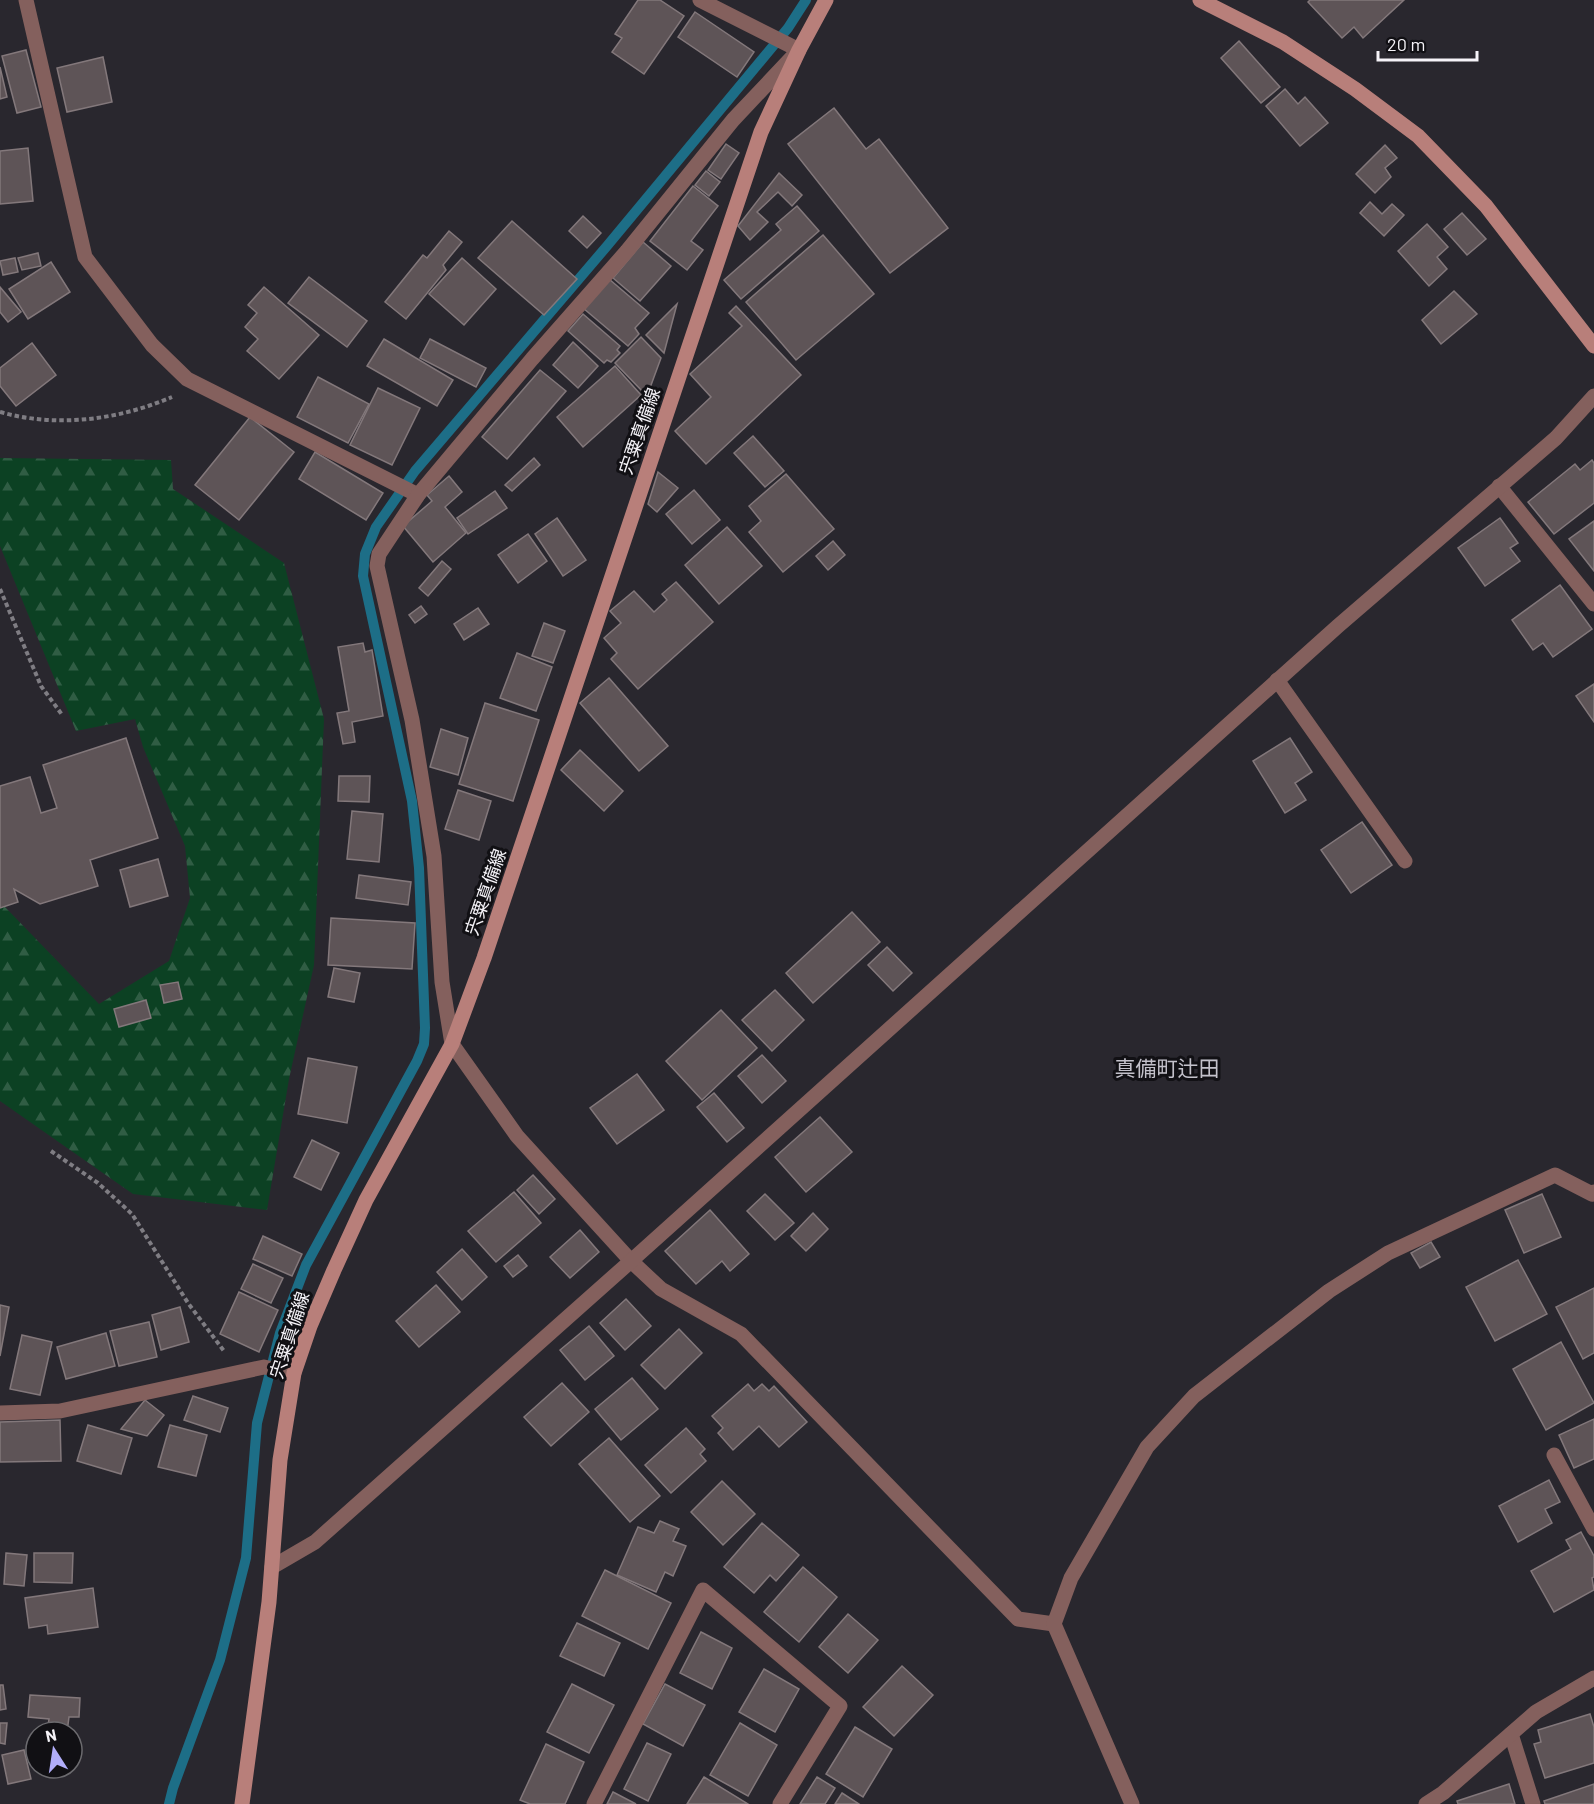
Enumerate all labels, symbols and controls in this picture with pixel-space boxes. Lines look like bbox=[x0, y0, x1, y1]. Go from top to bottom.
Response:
scale bar bbox=[1378, 24, 1477, 62]
text: 20 m bbox=[1387, 33, 1425, 55]
street label: 宍粟真備線 bbox=[614, 385, 664, 477]
street label: 宍粟真備線 bbox=[460, 846, 510, 938]
district label: 真備町辻田 bbox=[1115, 1055, 1220, 1080]
street label: 宍粟真備線 bbox=[265, 1288, 313, 1381]
north arrow bbox=[24, 1720, 84, 1780]
text: N bbox=[44, 1724, 58, 1745]

